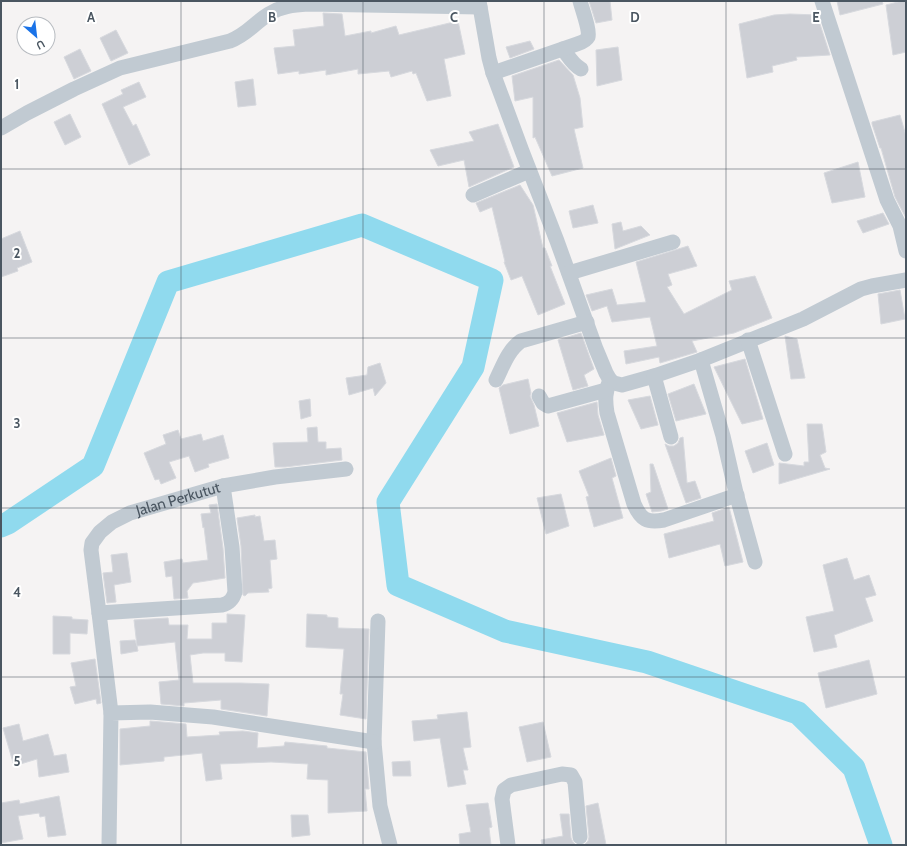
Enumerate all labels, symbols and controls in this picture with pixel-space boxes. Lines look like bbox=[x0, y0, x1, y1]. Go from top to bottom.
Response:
text: A bbox=[87, 9, 96, 25]
text: B bbox=[268, 9, 276, 25]
text: C bbox=[450, 9, 458, 25]
text: D bbox=[630, 9, 640, 25]
text: E bbox=[812, 9, 820, 25]
north arrow bbox=[16, 16, 56, 56]
text: U bbox=[34, 37, 47, 53]
text: 1 bbox=[15, 76, 19, 92]
text: 2 bbox=[14, 245, 21, 261]
text: 3 bbox=[13, 415, 21, 431]
street label: Jalan Perkutut bbox=[133, 478, 222, 520]
text: 4 bbox=[13, 584, 21, 600]
text: 5 bbox=[14, 753, 21, 769]

